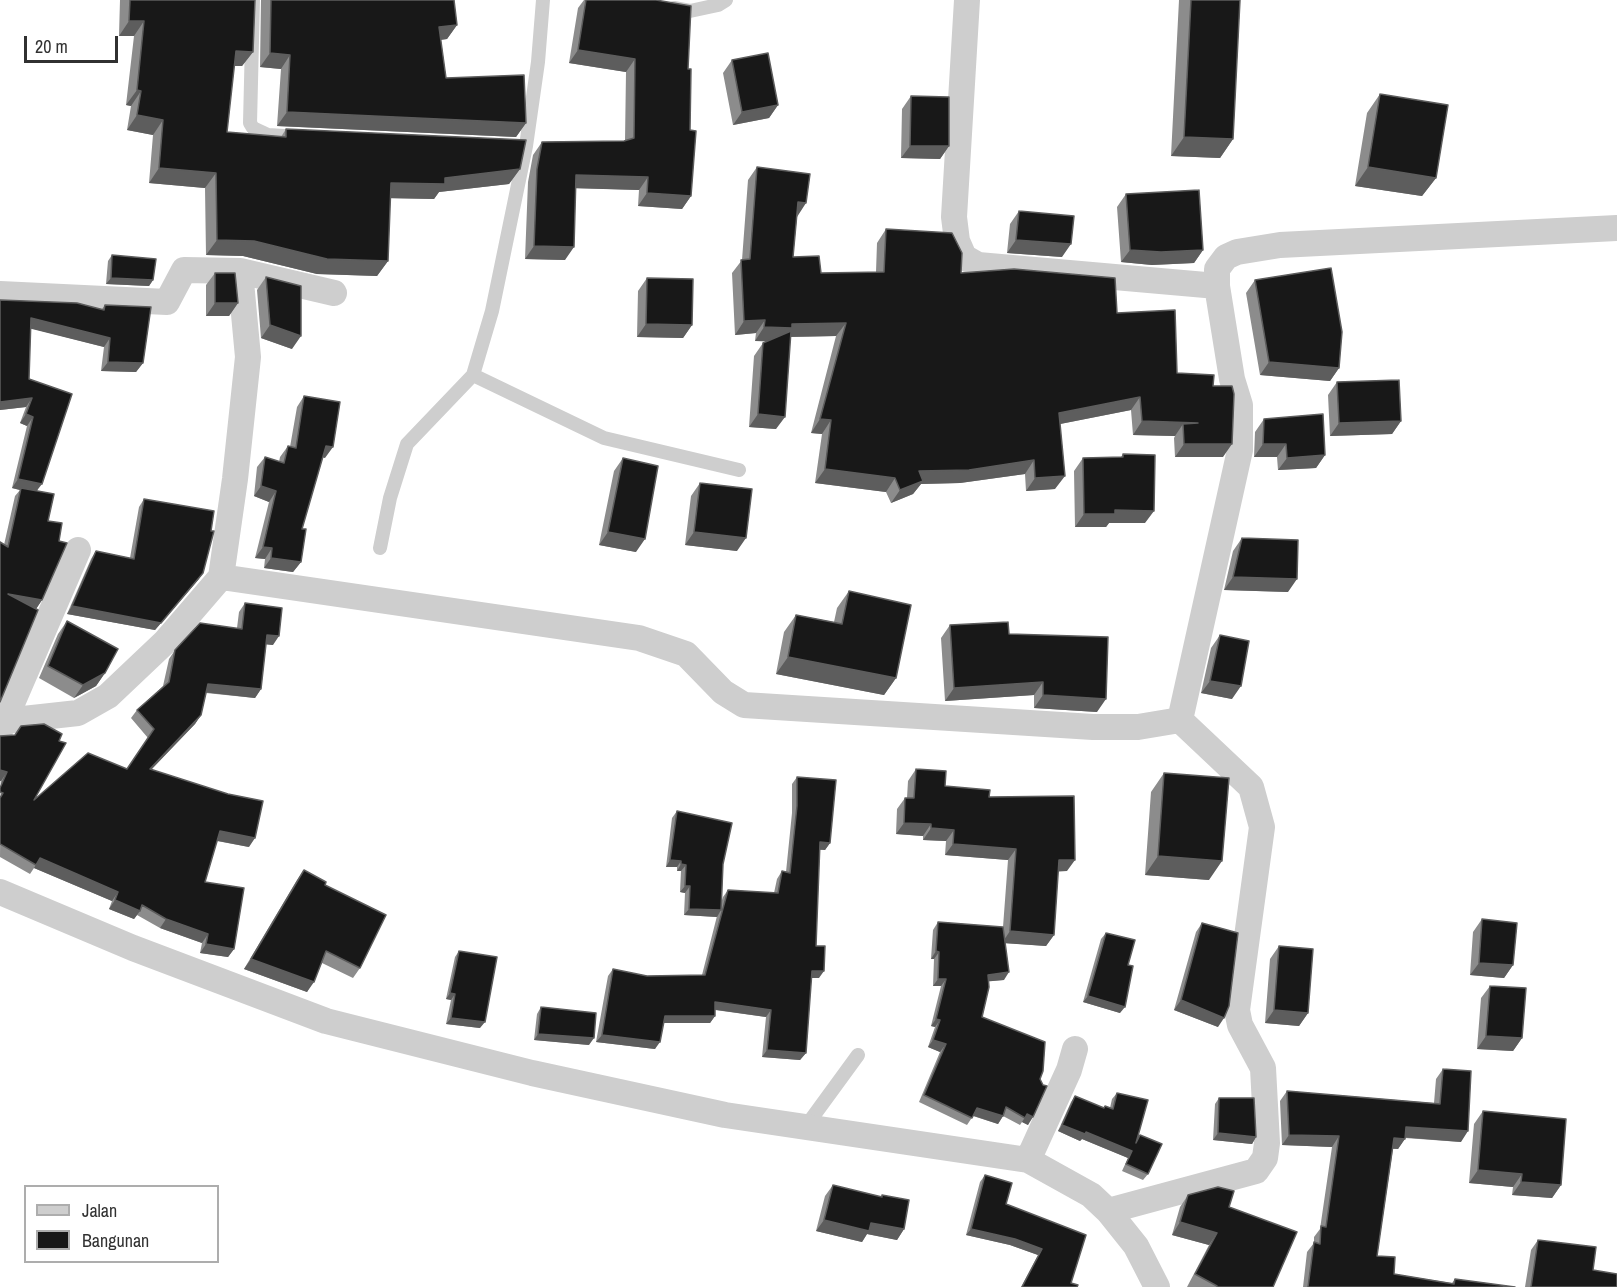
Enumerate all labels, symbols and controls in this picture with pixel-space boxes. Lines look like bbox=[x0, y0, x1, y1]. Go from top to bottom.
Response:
scale bar bbox=[27, 24, 122, 62]
text: 20 m bbox=[35, 34, 68, 59]
legend bbox=[24, 1185, 219, 1263]
text: Jalan bbox=[82, 1198, 117, 1223]
text: Bangunan bbox=[82, 1228, 149, 1253]

